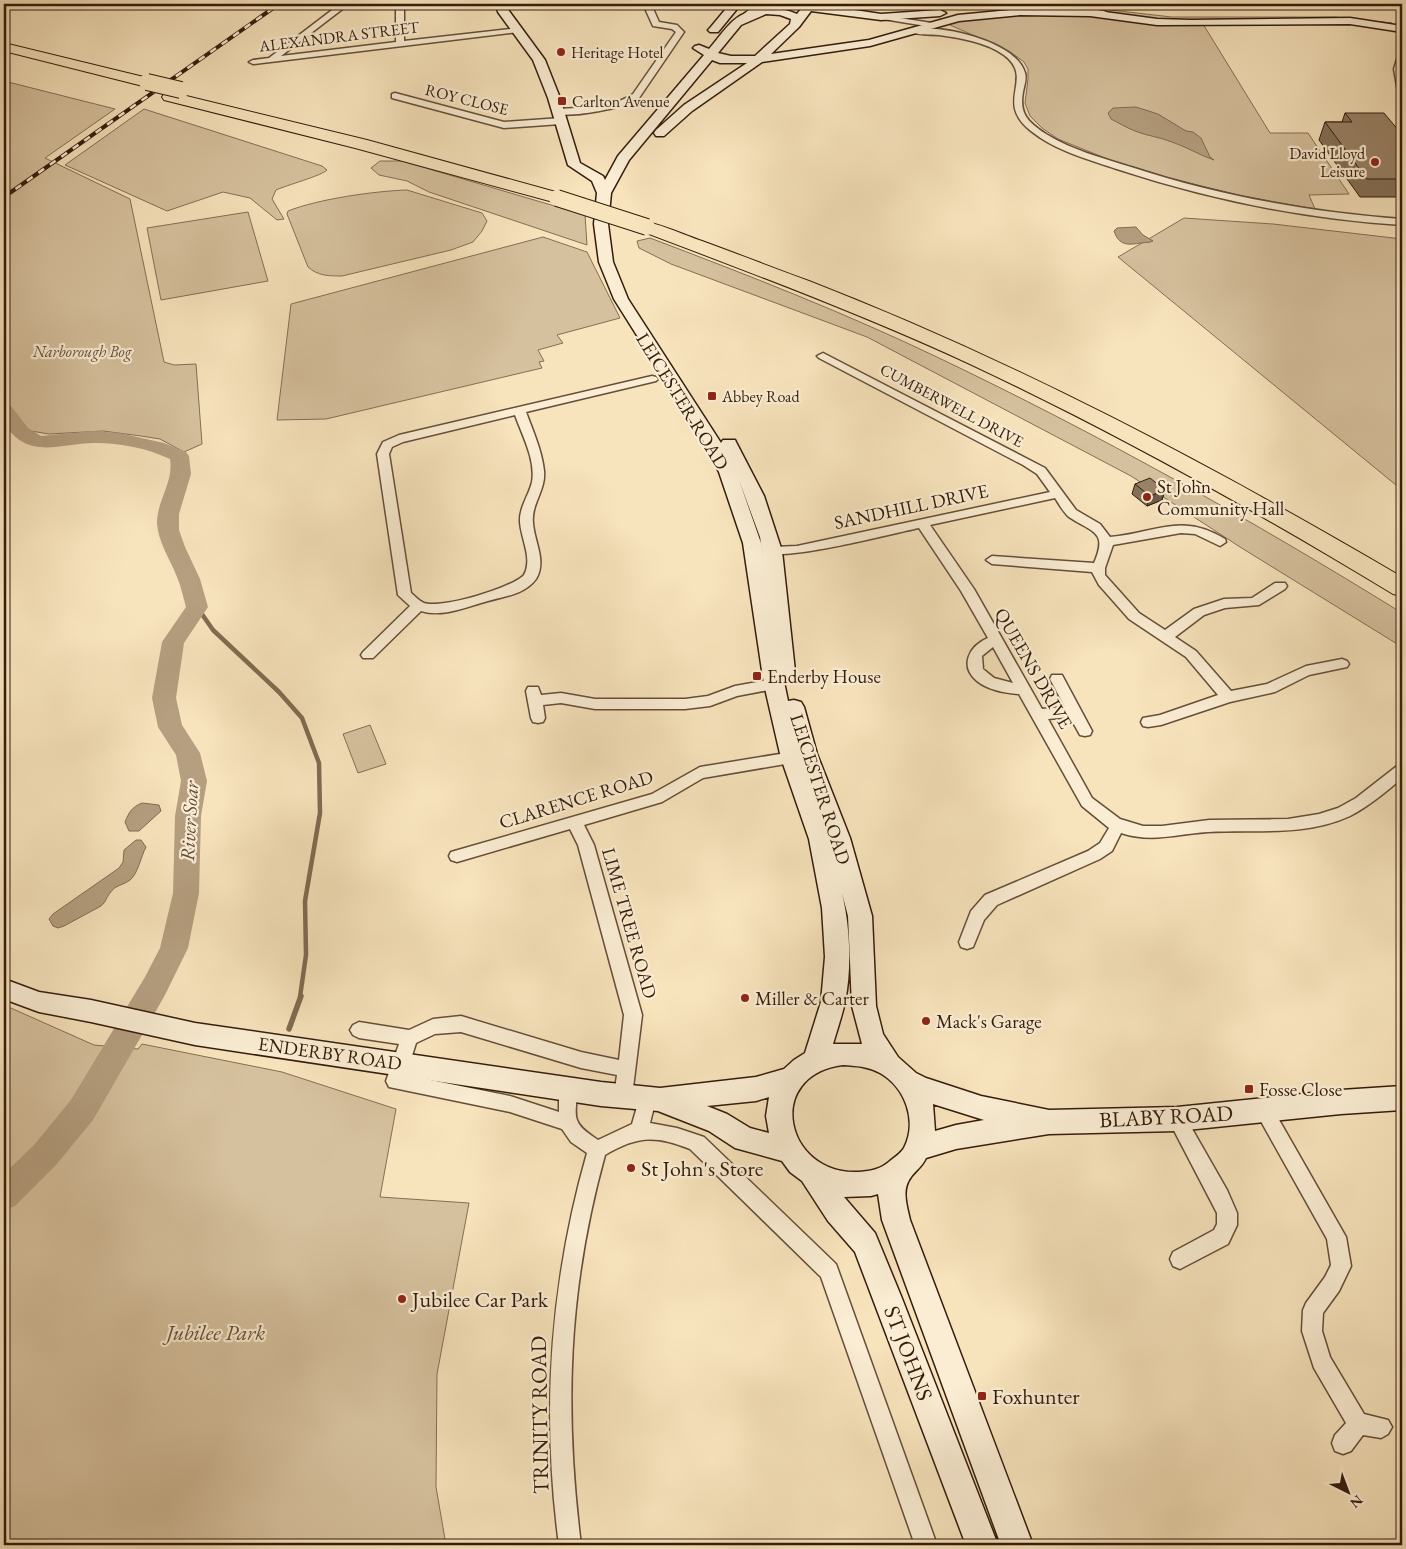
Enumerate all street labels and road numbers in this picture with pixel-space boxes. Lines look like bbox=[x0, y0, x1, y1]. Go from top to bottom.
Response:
street label: ALEXANDRA STREET bbox=[257, 16, 421, 57]
street label: ROY CLOSE bbox=[423, 79, 511, 120]
street label: LEICESTER ROAD bbox=[630, 328, 735, 474]
street label: CUMBERWELL DRIVE bbox=[876, 359, 1027, 452]
street label: SANDHILL DRIVE bbox=[832, 478, 991, 535]
street label: QUEENS DRIVE bbox=[989, 603, 1078, 733]
street label: LEICESTER ROAD bbox=[784, 711, 857, 868]
street label: CLARENCE ROAD bbox=[496, 764, 656, 835]
street label: LIME TREE ROAD bbox=[596, 845, 663, 1001]
street label: ENDERBY ROAD bbox=[256, 1031, 403, 1076]
street label: BLABY ROAD bbox=[1098, 1099, 1234, 1134]
street label: ST JOHNS bbox=[877, 1302, 940, 1405]
street label: TRINITY ROAD bbox=[524, 1336, 555, 1494]

